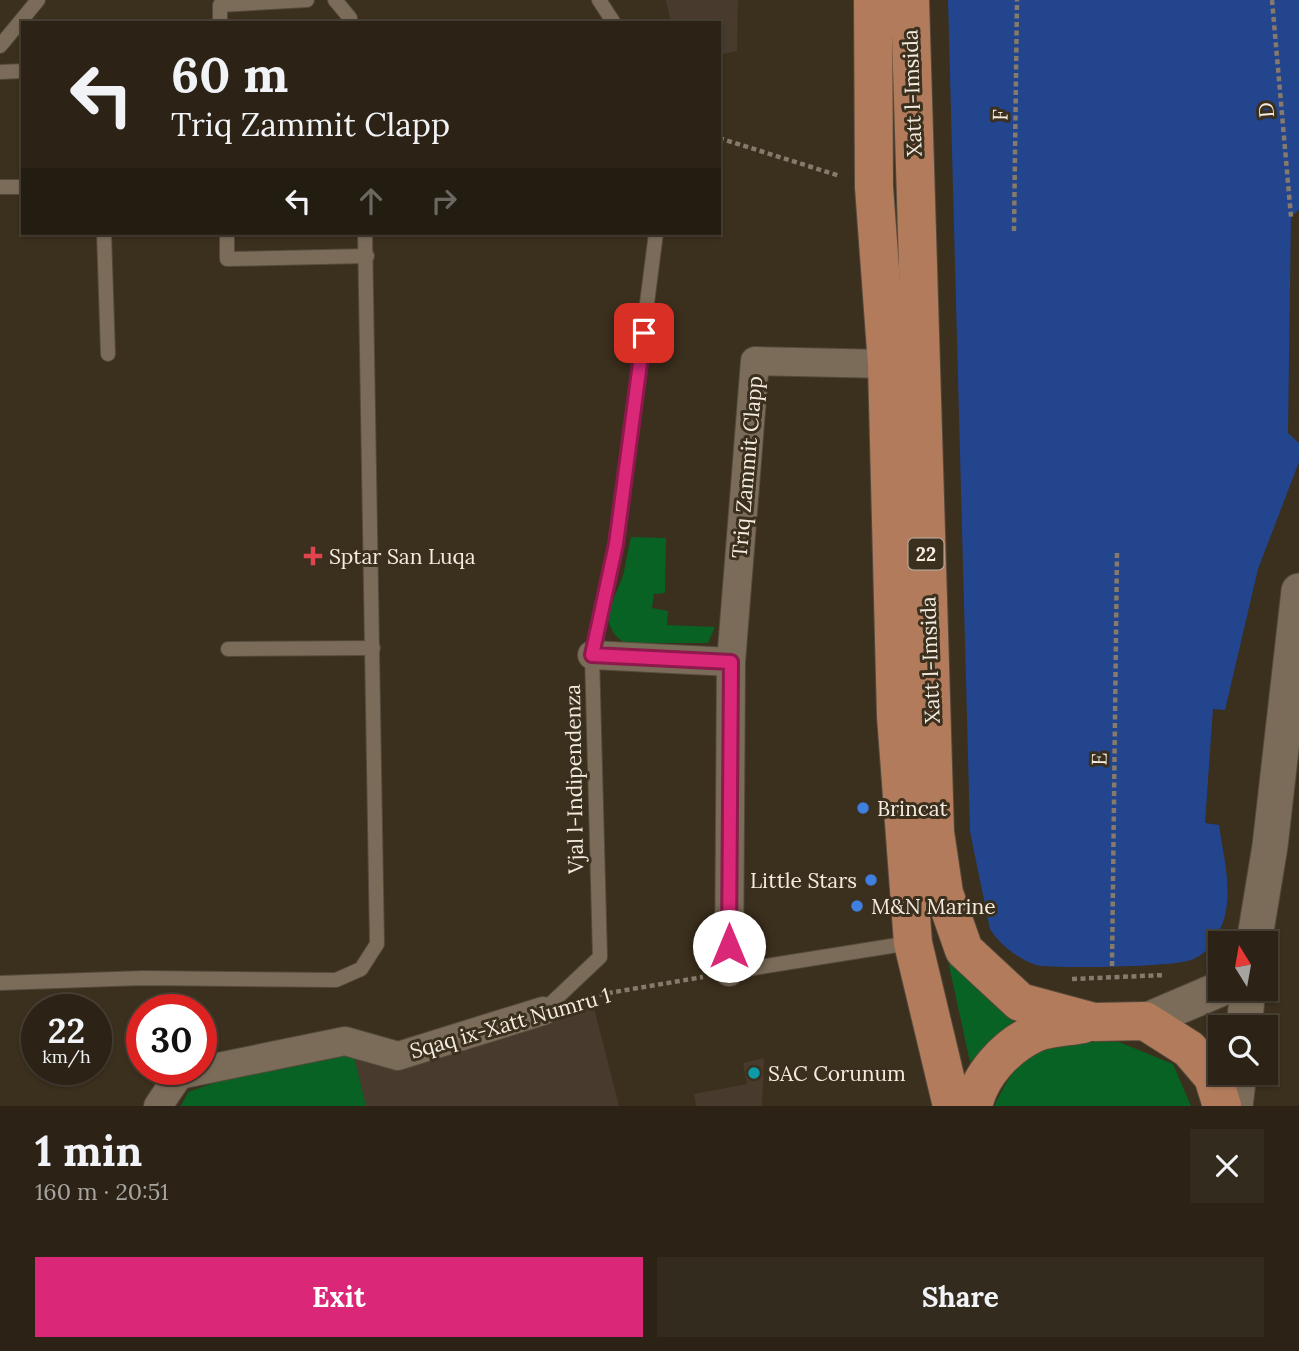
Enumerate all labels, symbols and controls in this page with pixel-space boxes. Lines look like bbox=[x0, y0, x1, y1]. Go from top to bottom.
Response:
street label: Xatt l-Imsida bbox=[896, 29, 928, 157]
text: 60 m bbox=[171, 43, 288, 105]
icon: left bbox=[56, 49, 147, 140]
street label: D bbox=[1252, 101, 1280, 119]
text: Triq Zammit Clapp bbox=[171, 104, 450, 145]
street label: F bbox=[986, 109, 1014, 121]
icon: left bbox=[279, 182, 317, 220]
icon: ahead bbox=[352, 182, 390, 220]
icon: right bbox=[425, 182, 463, 220]
pin bbox=[614, 303, 674, 363]
icon: arrive bbox=[625, 314, 663, 352]
street label: Triq Zammit Clapp bbox=[726, 375, 768, 559]
road number: 22 bbox=[908, 538, 944, 569]
place label: Sptar San Luqa bbox=[329, 543, 476, 570]
marker: Sptar San Luqa bbox=[303, 546, 323, 566]
street label: Xatt l-Imsida bbox=[914, 596, 946, 724]
street label: Vjal l-Indipendenza bbox=[559, 684, 589, 875]
street label: E bbox=[1085, 752, 1113, 766]
place label: Brincat bbox=[877, 795, 948, 822]
marker: Brincat bbox=[855, 800, 871, 816]
place label: Little Stars bbox=[750, 867, 857, 894]
marker: Little Stars bbox=[863, 872, 879, 888]
place label: M&N Marine bbox=[871, 893, 996, 920]
marker: M&N Marine bbox=[849, 898, 865, 914]
position arrow bbox=[692, 909, 766, 983]
north arrow bbox=[1208, 931, 1278, 1001]
map controls bbox=[1208, 931, 1278, 1085]
street label: Sqaq ix-Xatt Numru 1 bbox=[407, 981, 613, 1065]
speed limit sign: 30 bbox=[126, 994, 217, 1085]
text: 22 bbox=[48, 1008, 85, 1053]
button: search bbox=[1208, 1015, 1278, 1085]
text: km/h bbox=[42, 1045, 91, 1068]
place label: SAC Corunum bbox=[768, 1060, 906, 1087]
marker: SAC Corunum bbox=[746, 1065, 762, 1081]
text: 1 min bbox=[35, 1124, 142, 1178]
button: close bbox=[1190, 1129, 1264, 1203]
text: 160 m · 20:51 bbox=[35, 1177, 169, 1206]
button: Exit bbox=[35, 1257, 643, 1337]
button: Share bbox=[657, 1257, 1264, 1337]

